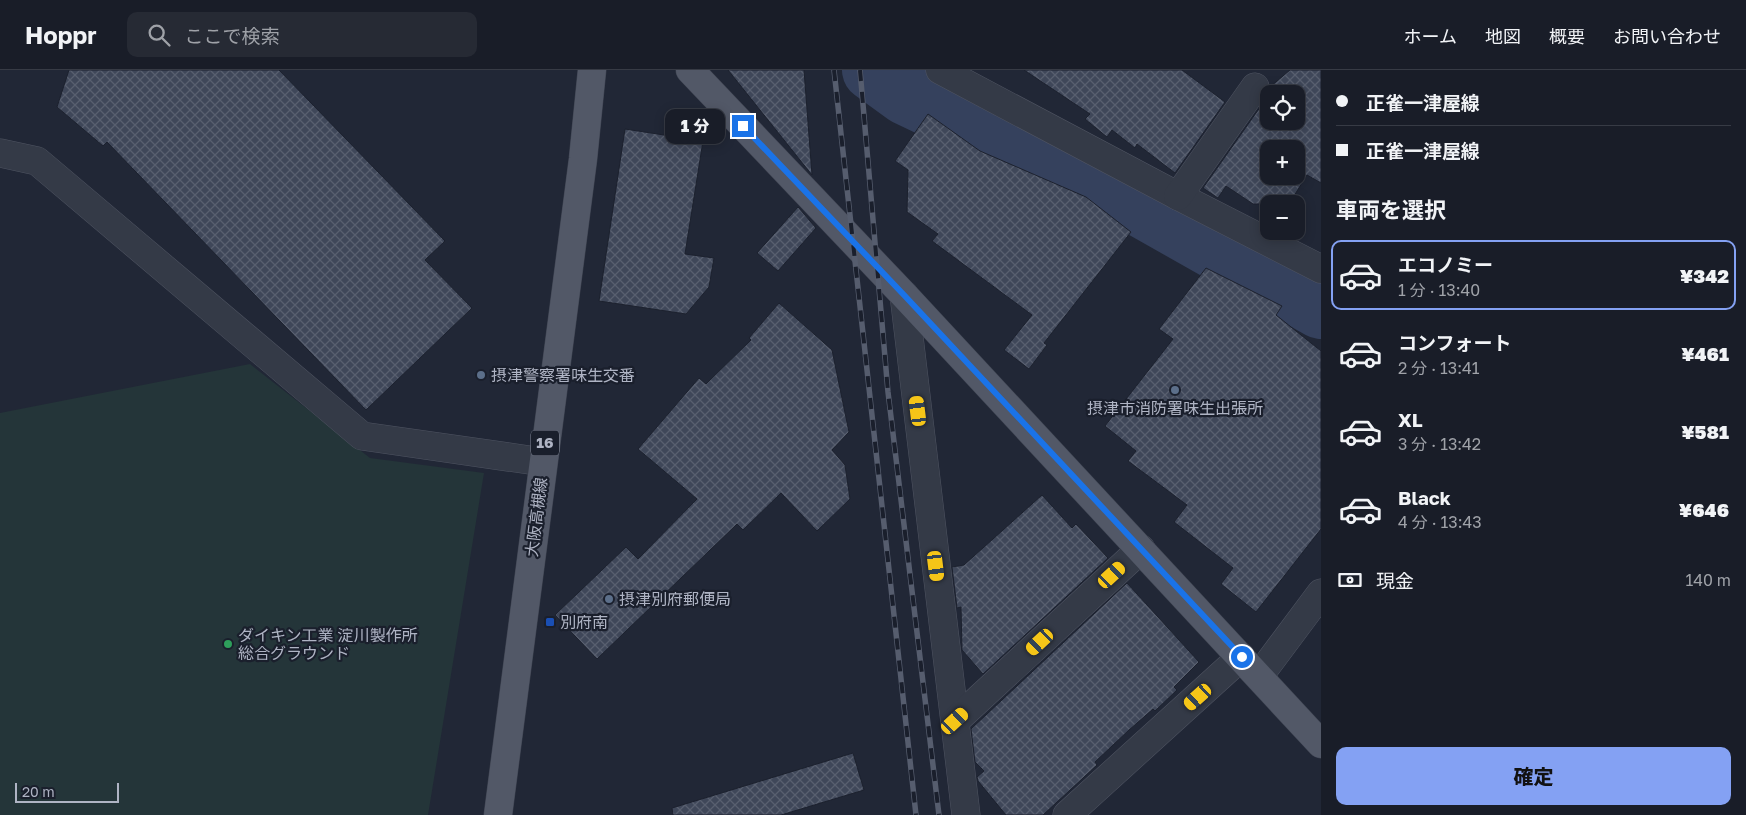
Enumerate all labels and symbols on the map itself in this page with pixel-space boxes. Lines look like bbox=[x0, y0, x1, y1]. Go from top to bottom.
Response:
callout: 1 分 bbox=[666, 108, 726, 144]
route end bbox=[732, 115, 754, 137]
place label: 摂津警察署味生交番 bbox=[491, 365, 635, 385]
marker: 摂津警察署味生交番 bbox=[475, 369, 487, 381]
marker: 摂津市消防署味生出張所 bbox=[1169, 384, 1181, 396]
car bbox=[908, 395, 927, 427]
place label: 摂津市消防署味生出張所 bbox=[1087, 398, 1263, 418]
road number: 16 bbox=[531, 430, 559, 456]
street label: 大阪高槻線 bbox=[521, 476, 551, 558]
car bbox=[926, 550, 945, 582]
car bbox=[1095, 559, 1128, 591]
place label: 摂津別府郵便局 bbox=[619, 589, 731, 609]
marker: 摂津別府郵便局 bbox=[603, 593, 615, 605]
place label: 別府南 bbox=[560, 612, 608, 632]
marker: 別府南 bbox=[544, 616, 556, 628]
place label: ダイキン工業 淀川製作所 総合グラウンド bbox=[238, 625, 418, 663]
car bbox=[1023, 626, 1056, 658]
marker: ダイキン工業 淀川製作所 総合グラウンド bbox=[222, 638, 234, 650]
route start bbox=[1231, 646, 1253, 668]
car bbox=[1181, 681, 1214, 713]
car bbox=[938, 705, 971, 737]
scale bar bbox=[15, 780, 119, 803]

